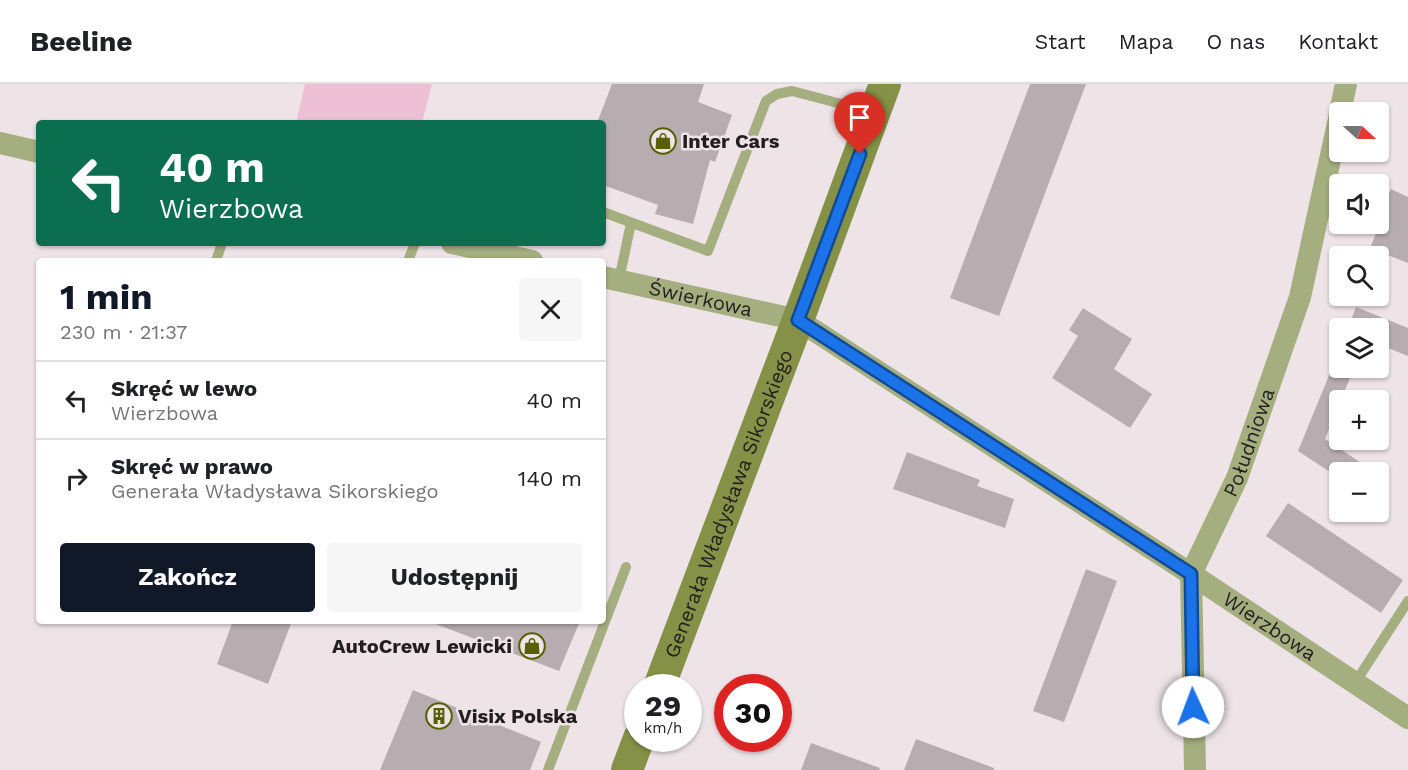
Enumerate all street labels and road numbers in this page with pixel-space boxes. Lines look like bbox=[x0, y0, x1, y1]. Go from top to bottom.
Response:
street label: Świerkowa bbox=[647, 275, 755, 322]
street label: Generała Władysława Sikorskiego bbox=[659, 346, 798, 661]
street label: Południowa bbox=[1218, 385, 1279, 501]
street label: Wierzbowa bbox=[1218, 587, 1321, 666]

